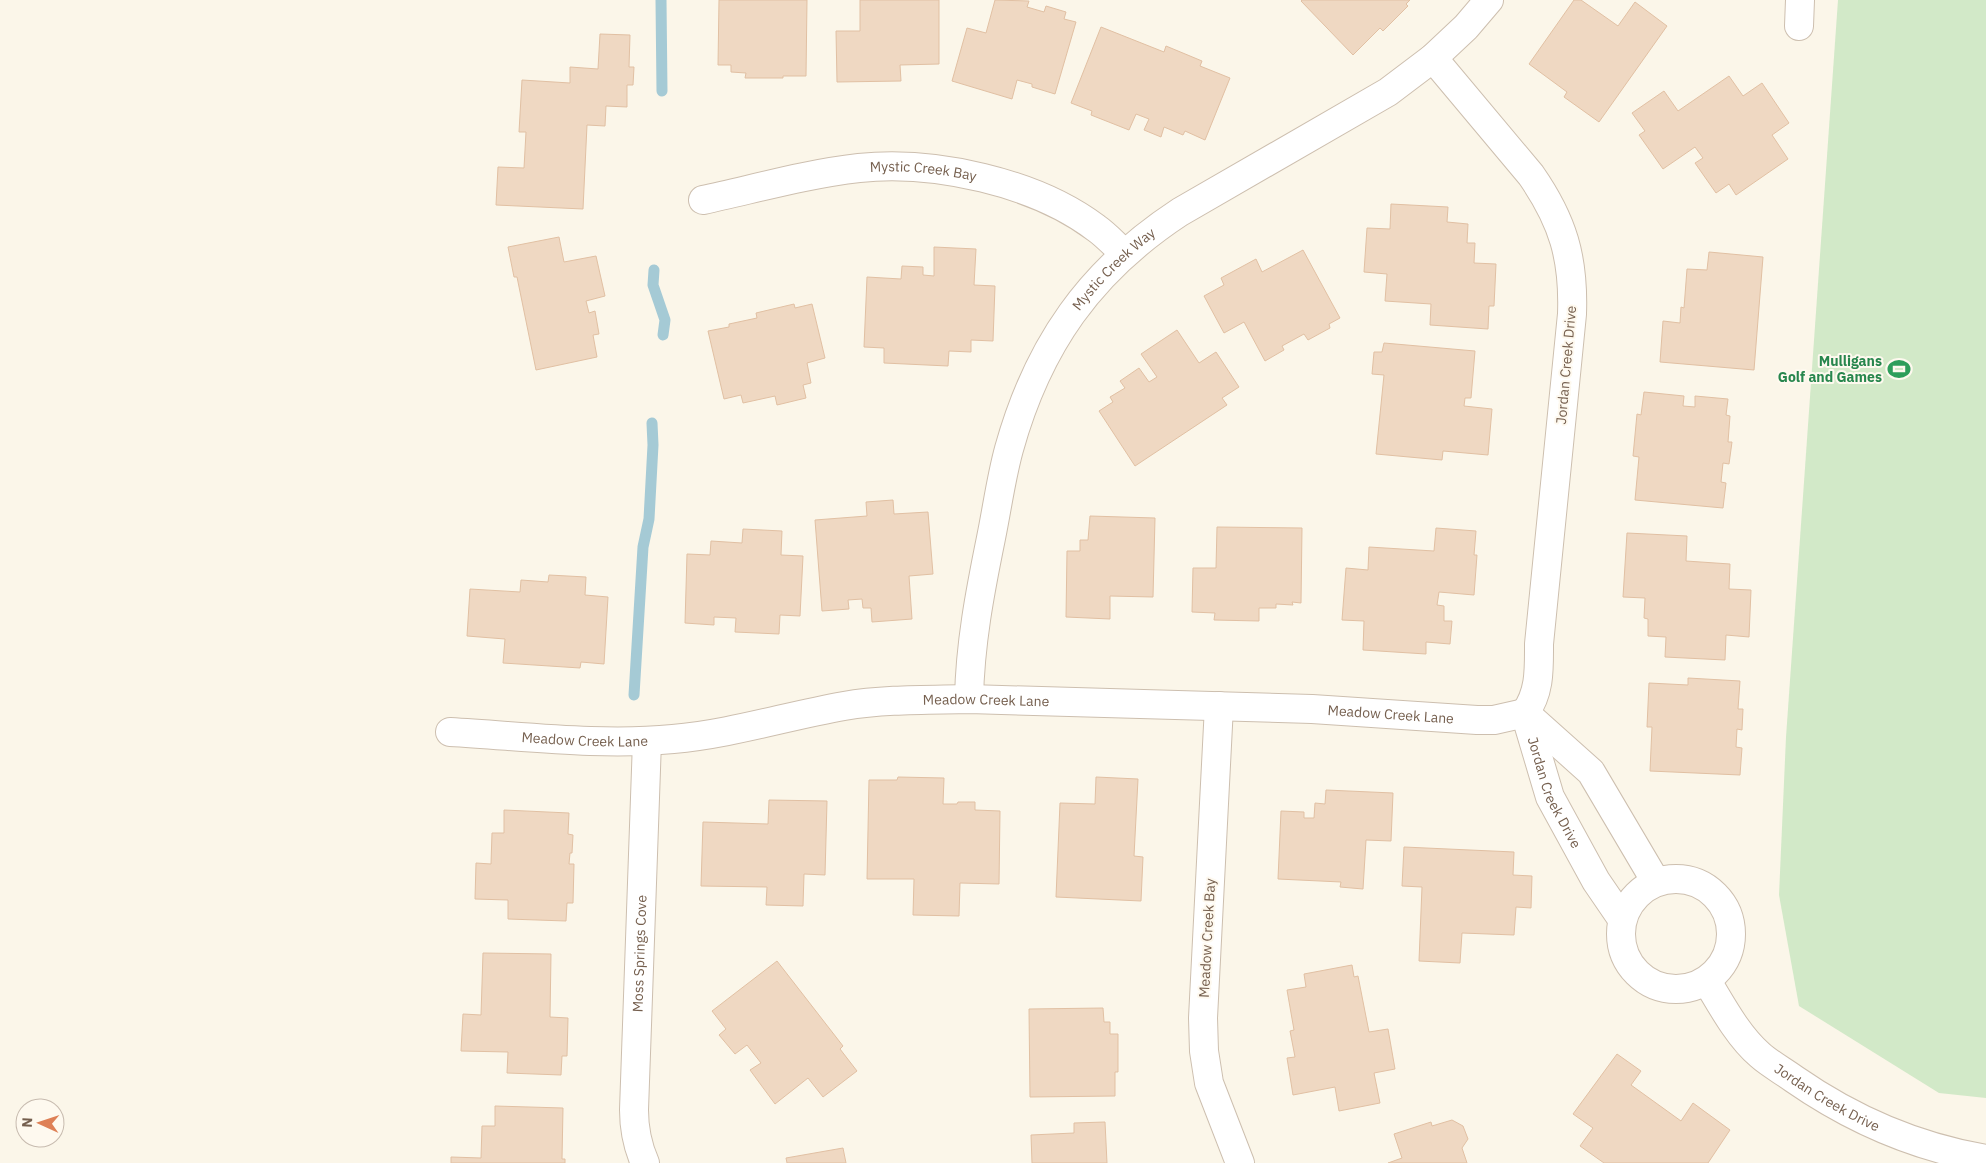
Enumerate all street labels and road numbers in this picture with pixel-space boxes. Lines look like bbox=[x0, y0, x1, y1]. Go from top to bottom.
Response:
street label: Mystic Creek Bay bbox=[869, 157, 978, 185]
street label: Mystic Creek Way bbox=[1068, 224, 1159, 314]
street label: Jordan Creek Drive bbox=[1552, 305, 1580, 425]
street label: Meadow Creek Lane bbox=[923, 690, 1050, 710]
street label: Meadow Creek Lane bbox=[1327, 701, 1455, 727]
street label: Meadow Creek Lane bbox=[521, 728, 649, 750]
street label: Jordan Creek Drive bbox=[1524, 735, 1585, 852]
street label: Meadow Creek Bay bbox=[1195, 878, 1219, 998]
street label: Moss Springs Cove bbox=[628, 894, 651, 1013]
street label: Jordan Creek Drive bbox=[1771, 1059, 1883, 1135]

